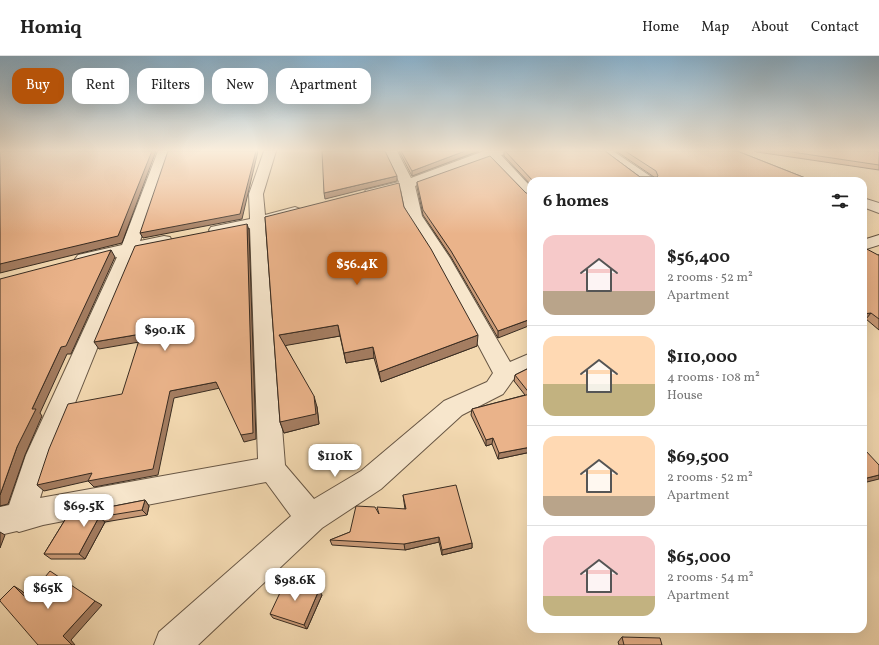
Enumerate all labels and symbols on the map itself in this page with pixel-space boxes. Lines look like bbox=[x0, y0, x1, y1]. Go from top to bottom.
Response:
pin: $56.4K bbox=[324, 252, 390, 286]
pin: $90.1K bbox=[132, 318, 198, 352]
pin: $110K bbox=[307, 444, 363, 478]
pin: $69.5K bbox=[51, 494, 117, 528]
pin: $98.6K bbox=[262, 568, 328, 602]
pin: $65K bbox=[24, 576, 72, 610]

